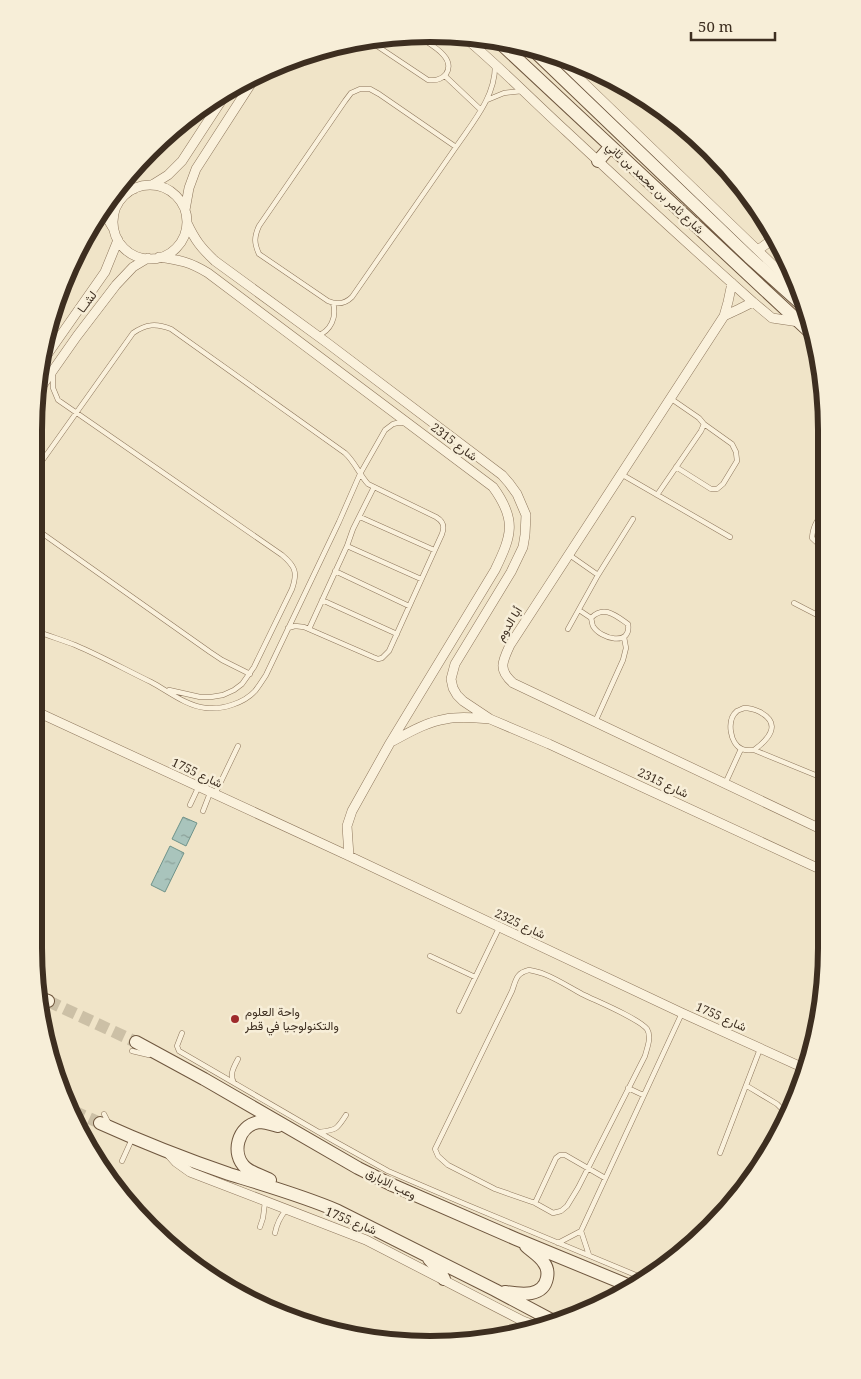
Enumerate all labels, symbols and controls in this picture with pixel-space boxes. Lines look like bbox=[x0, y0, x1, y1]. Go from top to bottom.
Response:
scale bar bbox=[691, 10, 775, 42]
text: 50 m bbox=[698, 16, 733, 36]
street label: شارع ثامر بن محمد بن ثاني bbox=[601, 138, 708, 239]
street label: لشــا bbox=[73, 287, 100, 316]
street label: شارع 2315 bbox=[427, 419, 481, 465]
street label: أبا الدوم bbox=[491, 603, 526, 644]
street label: شارع 1755 bbox=[169, 753, 225, 793]
street label: شارع 2315 bbox=[635, 763, 691, 803]
street label: شارع 2325 bbox=[492, 904, 548, 944]
street label: شارع 1755 bbox=[693, 998, 749, 1036]
place label: واحة العلوم والتكنولوجيا في قطر bbox=[244, 1003, 339, 1036]
marker: واحة العلوم والتكنولوجيا في قطر bbox=[229, 1013, 241, 1025]
street label: وعب الابارق bbox=[363, 1164, 419, 1203]
street label: شارع 1755 bbox=[323, 1203, 379, 1239]

